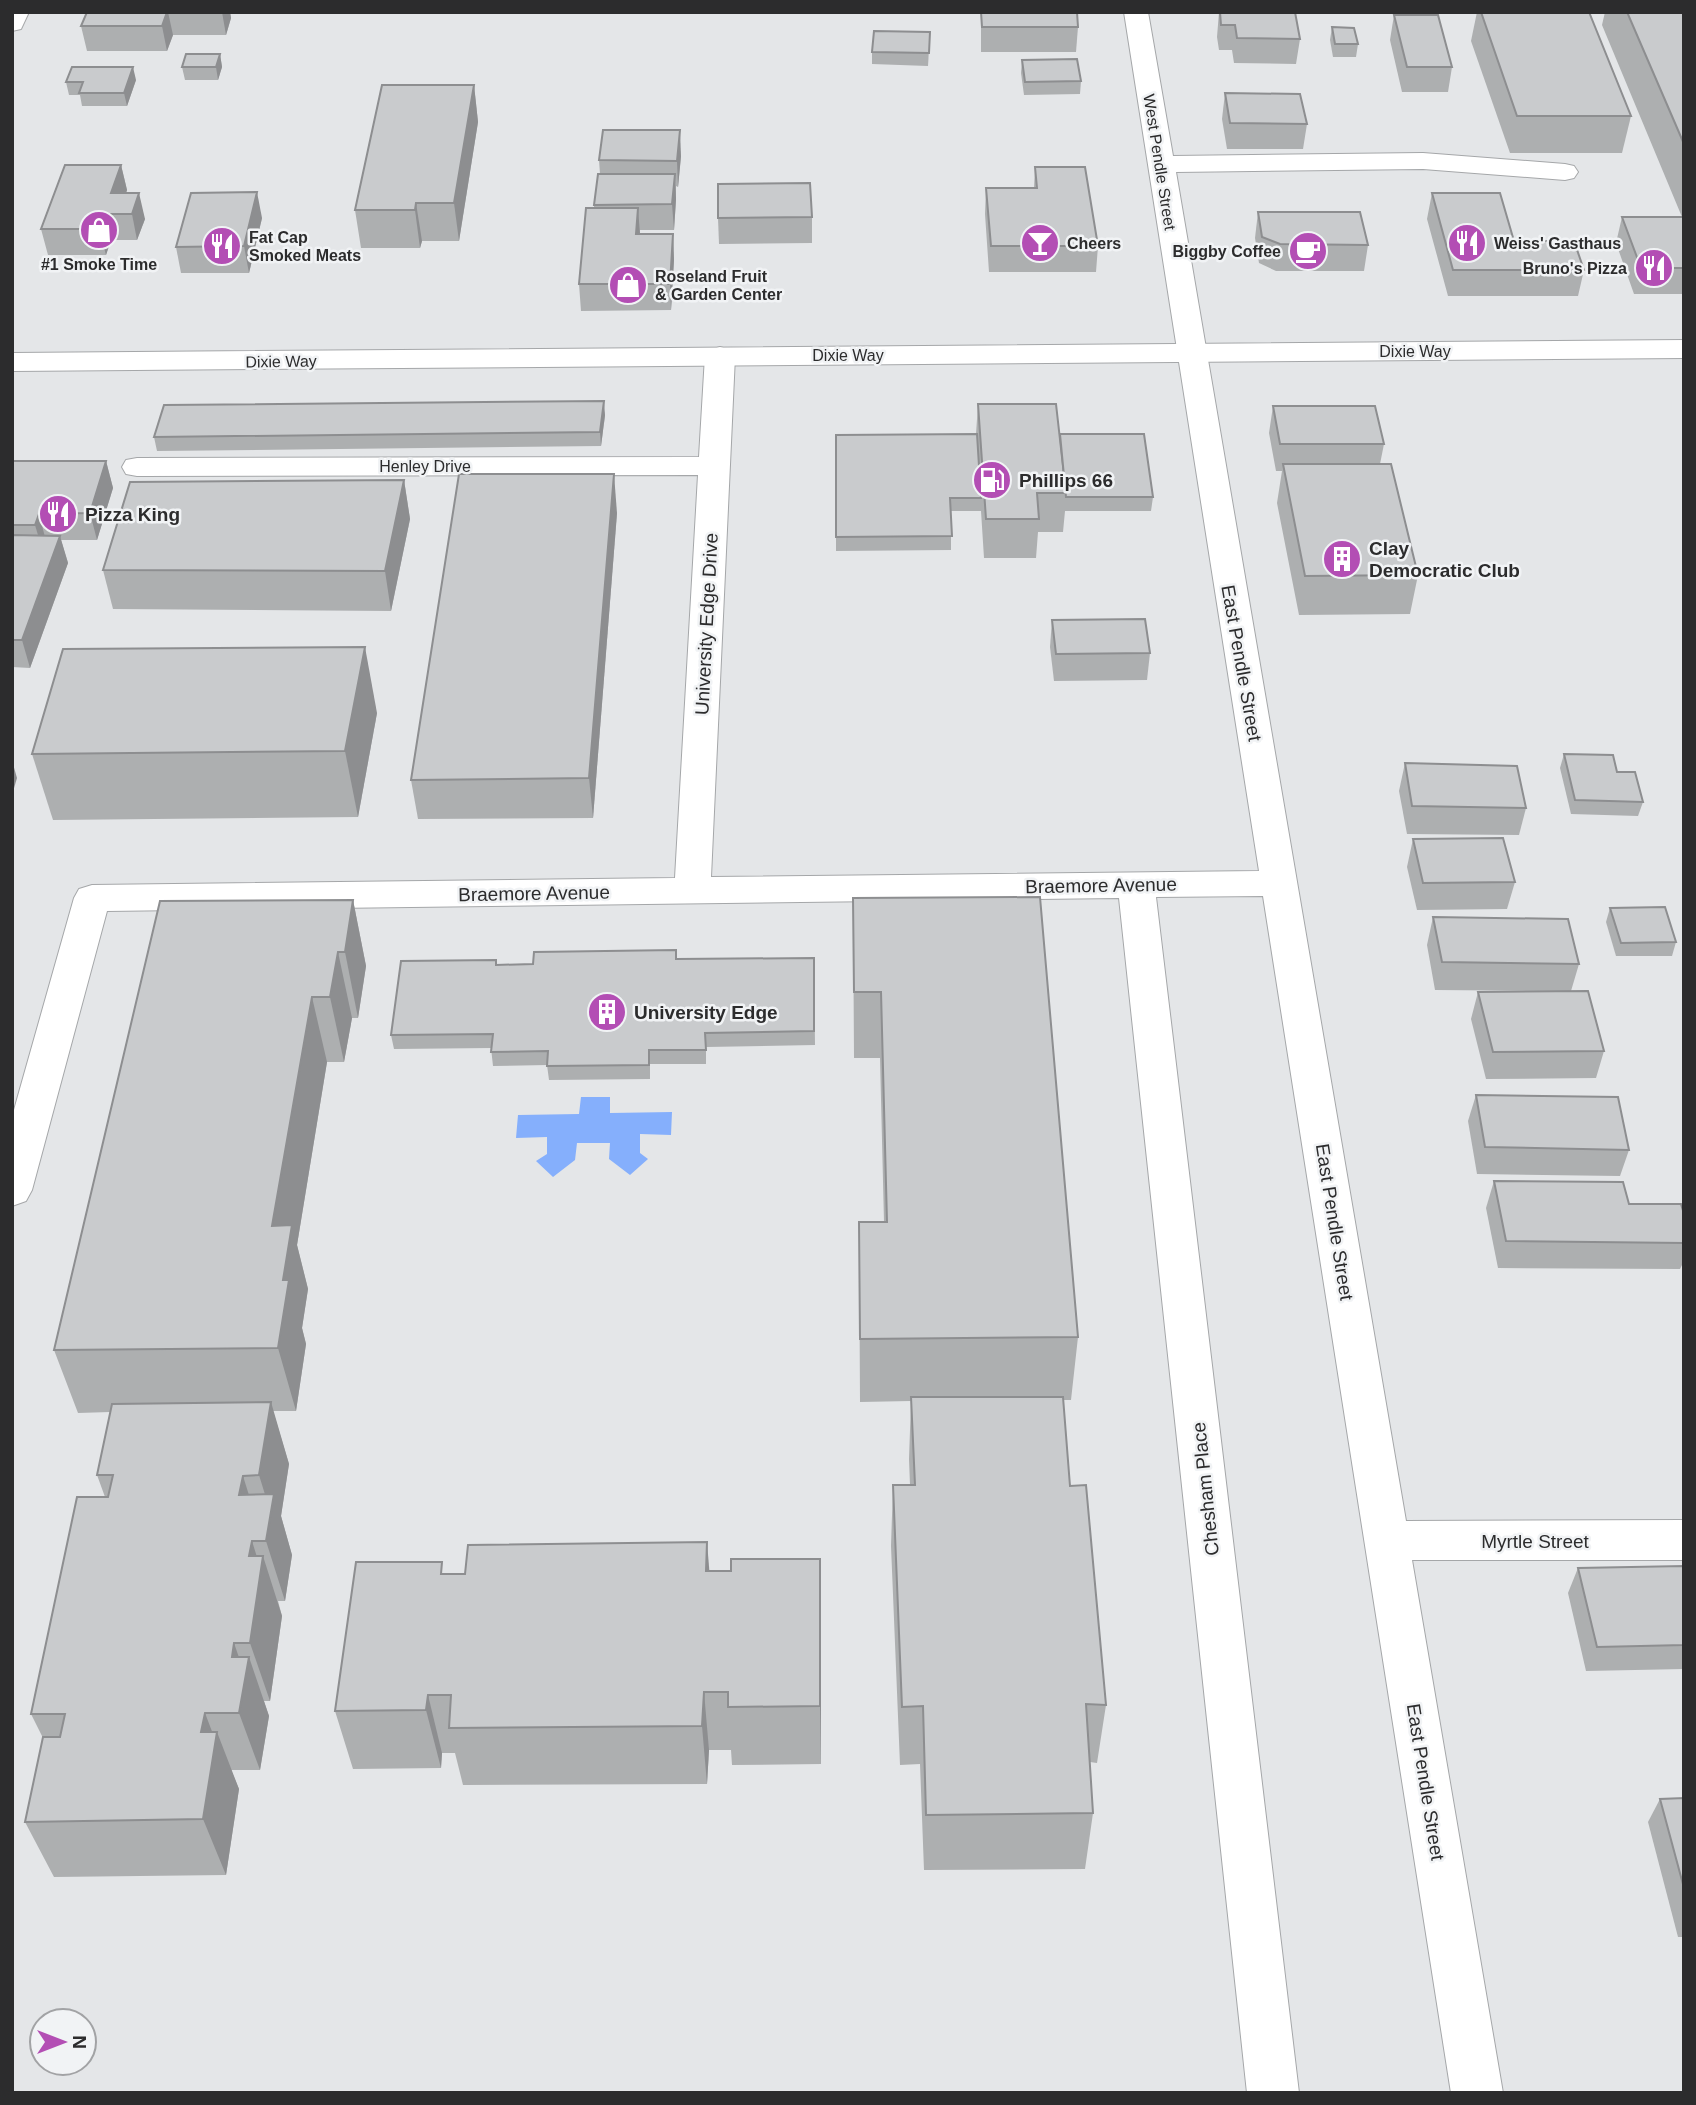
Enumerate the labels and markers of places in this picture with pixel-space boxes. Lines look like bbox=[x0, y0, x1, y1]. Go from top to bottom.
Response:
shop icon: #1 Smoke Time bbox=[78, 209, 120, 251]
bar icon: Cheers bbox=[1019, 222, 1061, 264]
restaurant icon: Weiss' Gasthaus bbox=[1446, 222, 1488, 264]
restaurant icon: Fat Cap Smoked Meats bbox=[201, 225, 243, 267]
place label: Fat Cap Smoked Meats bbox=[249, 229, 361, 264]
cafe icon: Biggby Coffee bbox=[1287, 230, 1329, 272]
place label: Cheers bbox=[1067, 235, 1121, 252]
place label: Weiss' Gasthaus bbox=[1494, 235, 1621, 252]
place label: Biggby Coffee bbox=[1173, 243, 1281, 260]
restaurant icon: Bruno's Pizza bbox=[1633, 247, 1675, 289]
place label: #1 Smoke Time bbox=[41, 256, 157, 273]
place label: Bruno's Pizza bbox=[1523, 260, 1627, 277]
shop icon: Roseland Fruit & Garden Center bbox=[607, 264, 649, 306]
place label: Roseland Fruit & Garden Center bbox=[655, 268, 782, 303]
fuel station icon: Phillips 66 bbox=[971, 459, 1013, 501]
place label: Phillips 66 bbox=[1019, 470, 1113, 491]
restaurant icon: Pizza King bbox=[37, 493, 79, 535]
place label: Pizza King bbox=[85, 504, 180, 525]
building icon: Clay Democratic Club bbox=[1321, 538, 1363, 580]
place label: Clay Democratic Club bbox=[1369, 538, 1520, 581]
building icon: University Edge bbox=[586, 991, 628, 1033]
place label: University Edge bbox=[634, 1002, 778, 1023]

